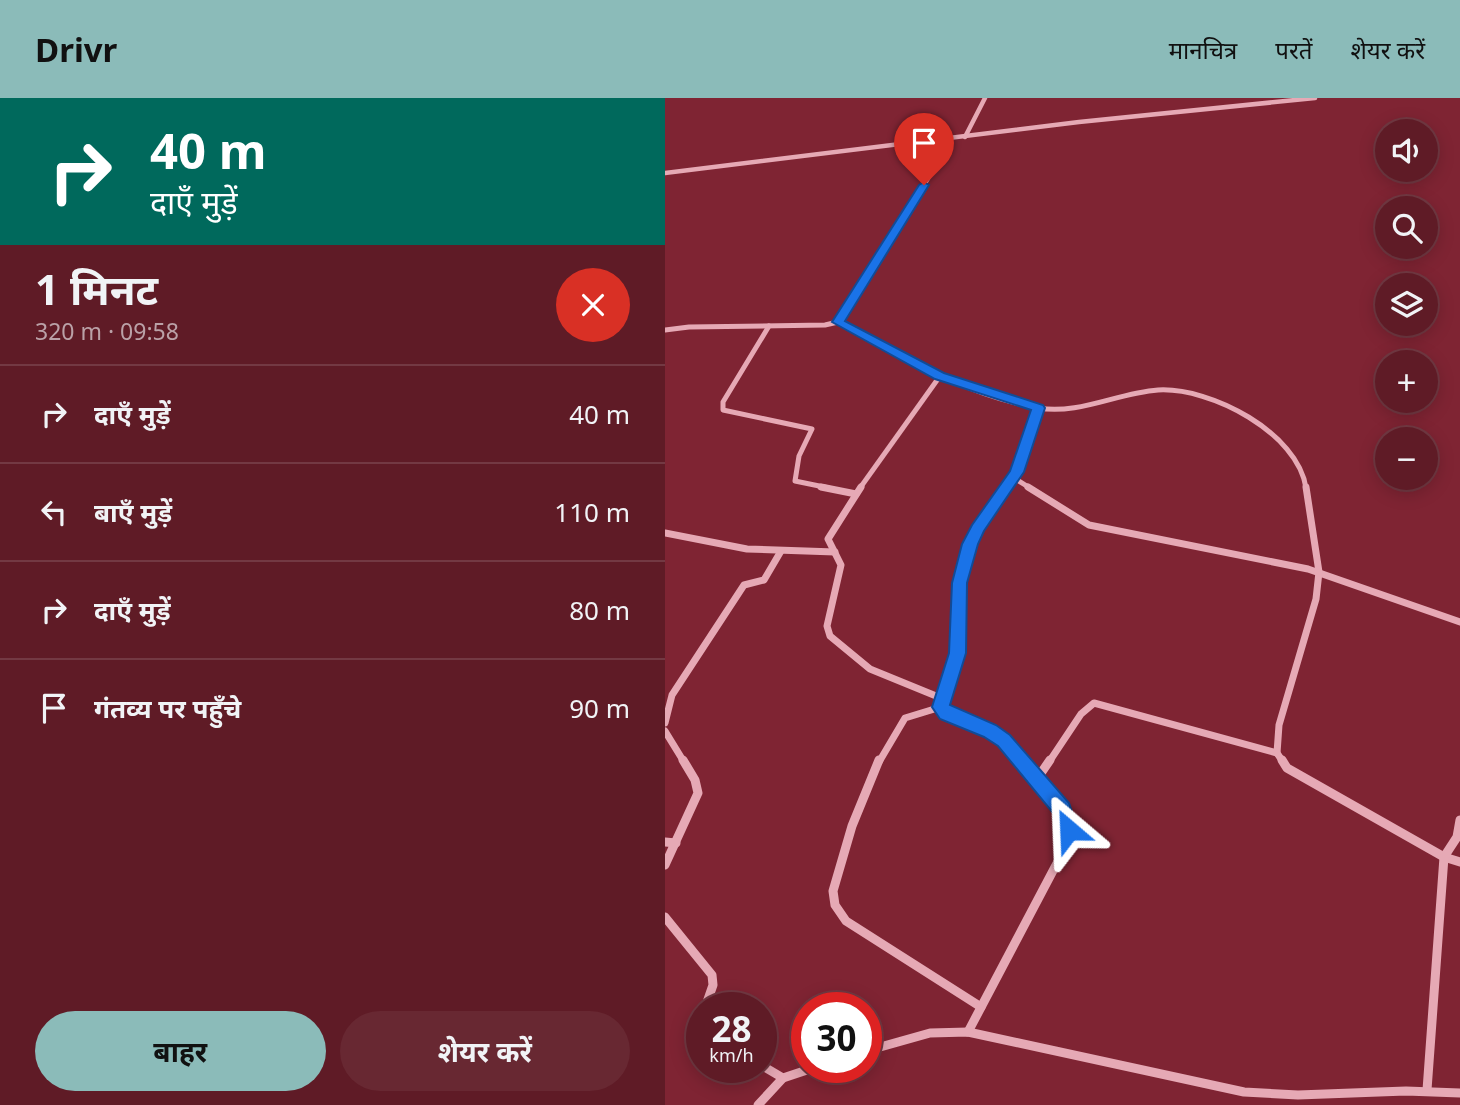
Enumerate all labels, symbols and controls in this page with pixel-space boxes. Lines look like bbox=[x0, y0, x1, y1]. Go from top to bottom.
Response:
text: Drivr bbox=[35, 27, 117, 72]
text: मानचित्र bbox=[1169, 33, 1237, 66]
text: परतें bbox=[1275, 33, 1312, 66]
text: शेयर करें bbox=[1350, 33, 1425, 66]
pin bbox=[894, 113, 954, 185]
text: 40 m bbox=[150, 117, 267, 183]
map controls bbox=[1375, 119, 1438, 490]
button: sound bbox=[1375, 119, 1438, 182]
icon: arrive bbox=[905, 124, 943, 162]
icon: right bbox=[35, 126, 126, 217]
text: दाएँ मुड़ें bbox=[150, 180, 238, 223]
button: search bbox=[1375, 196, 1438, 259]
text: 1 मिनट bbox=[35, 260, 158, 317]
button: close bbox=[556, 268, 630, 342]
button: layers bbox=[1375, 273, 1438, 336]
text: 320 m · 09:58 bbox=[35, 315, 179, 347]
button: + bbox=[1375, 350, 1438, 413]
icon: right bbox=[35, 395, 73, 433]
text: दाएँ मुड़ें bbox=[94, 396, 171, 432]
text: 40 m bbox=[569, 396, 630, 432]
button: − bbox=[1375, 427, 1438, 490]
icon: left bbox=[35, 493, 73, 531]
text: बाएँ मुड़ें bbox=[94, 494, 172, 530]
text: 110 m bbox=[554, 494, 630, 530]
icon: right bbox=[35, 591, 73, 629]
text: दाएँ मुड़ें bbox=[94, 592, 171, 628]
text: 80 m bbox=[569, 592, 630, 628]
icon: arrive bbox=[35, 689, 73, 727]
text: गंतव्य पर पहुँचे bbox=[94, 690, 241, 726]
text: 90 m bbox=[569, 690, 630, 726]
position arrow bbox=[1032, 793, 1106, 867]
speed limit sign: 30 bbox=[791, 992, 882, 1083]
text: 28 bbox=[711, 1005, 752, 1052]
button: बाहर bbox=[35, 1011, 326, 1091]
button: शेयर करें bbox=[340, 1011, 630, 1091]
text: km/h bbox=[709, 1043, 754, 1067]

